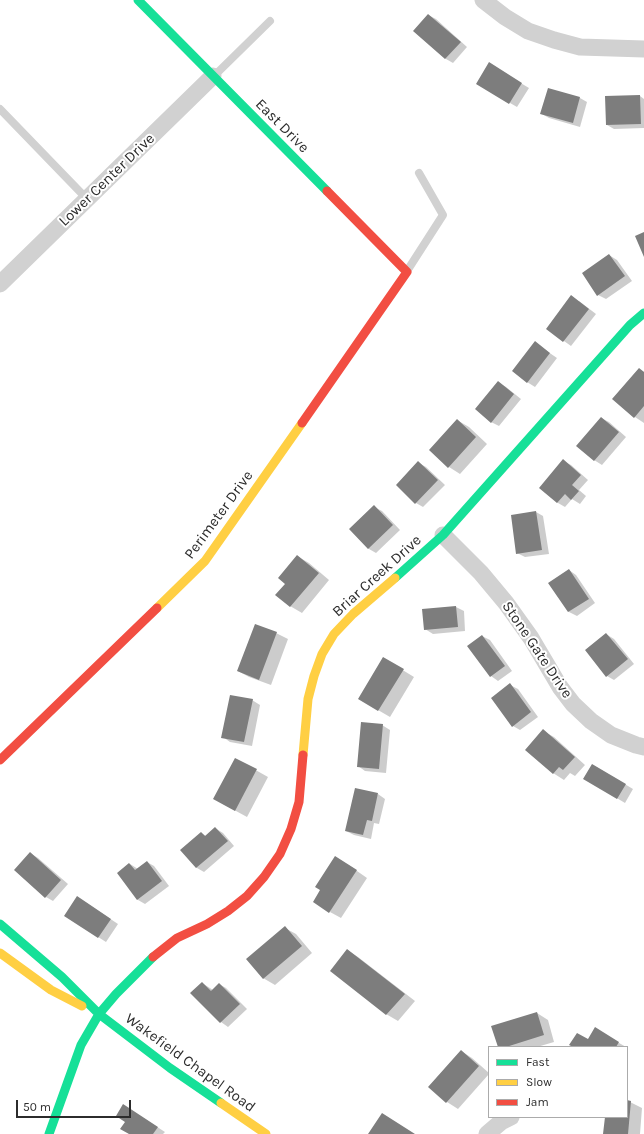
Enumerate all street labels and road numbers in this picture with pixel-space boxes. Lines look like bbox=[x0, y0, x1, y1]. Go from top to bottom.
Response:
street label: East Drive bbox=[251, 95, 313, 157]
street label: Lower Center Drive bbox=[55, 130, 159, 230]
street label: Perimeter Drive bbox=[181, 467, 257, 563]
street label: Briar Creek Drive bbox=[329, 531, 425, 621]
street label: Stone Gate Drive bbox=[498, 598, 576, 702]
street label: Wakefield Chapel Road bbox=[121, 1010, 259, 1116]

